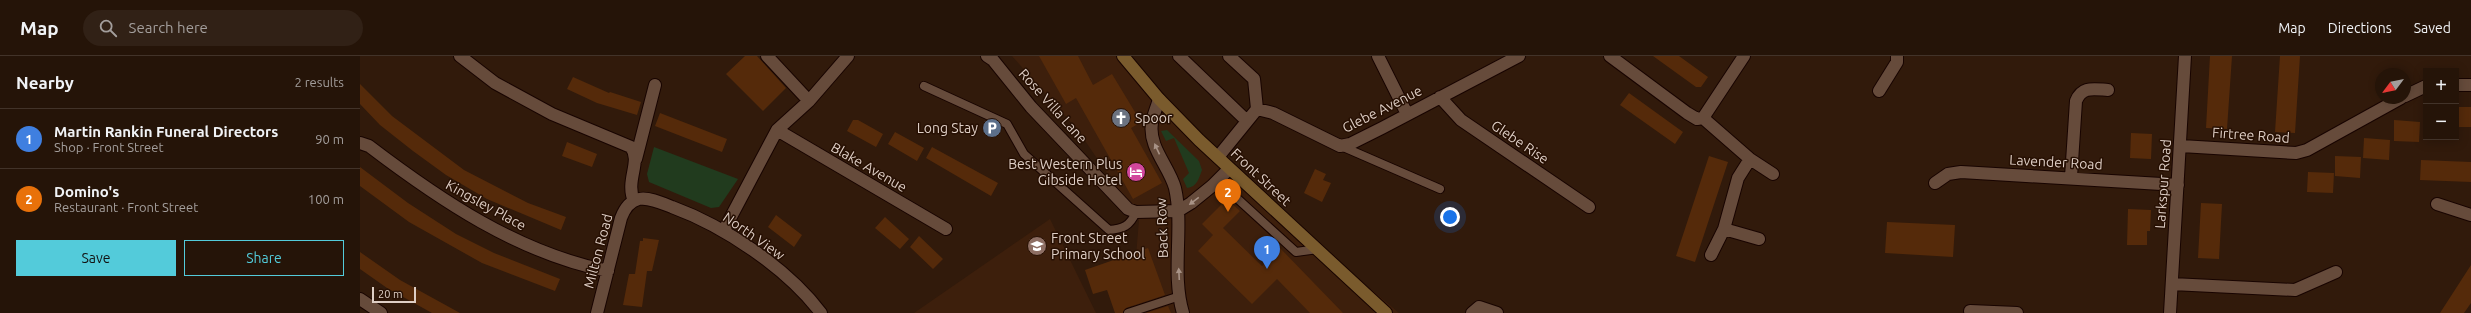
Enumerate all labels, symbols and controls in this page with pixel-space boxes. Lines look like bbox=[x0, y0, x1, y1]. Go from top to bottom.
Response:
search box bbox=[83, 10, 363, 46]
text: Map bbox=[20, 17, 59, 39]
icon: search bbox=[97, 17, 119, 39]
text: Search here bbox=[129, 19, 208, 36]
text: Map bbox=[2278, 20, 2306, 36]
text: Directions bbox=[2328, 20, 2392, 36]
text: Saved bbox=[2414, 20, 2451, 36]
street label: Rose Villa Lane bbox=[1015, 66, 1091, 146]
north arrow bbox=[2375, 68, 2411, 104]
map controls bbox=[2423, 68, 2459, 140]
button: + bbox=[2423, 68, 2459, 104]
text: Nearby bbox=[16, 73, 74, 92]
text: 2 results bbox=[294, 75, 344, 89]
street label: Glebe Avenue bbox=[1340, 82, 1424, 136]
button: − bbox=[2423, 104, 2459, 140]
church icon: Spoor bbox=[1110, 107, 1132, 129]
place label: Spoor bbox=[1135, 110, 1173, 126]
parking icon: Long Stay bbox=[981, 117, 1003, 139]
street label: Glebe Rise bbox=[1488, 117, 1552, 167]
place label: Long Stay bbox=[917, 120, 978, 136]
text: Martin Rankin Funeral Directors bbox=[54, 123, 278, 140]
street label: Firtree Road bbox=[2212, 124, 2290, 146]
text: 1 bbox=[25, 132, 33, 146]
text: 90 m bbox=[315, 132, 344, 146]
street label: Blake Avenue bbox=[828, 139, 910, 195]
street label: Larkspur Road bbox=[2152, 139, 2174, 229]
text: Shop · Front Street bbox=[54, 140, 164, 154]
one-way arrow bbox=[1154, 143, 1160, 154]
street label: Front Street bbox=[1228, 145, 1295, 209]
street label: Lavender Road bbox=[2009, 152, 2103, 172]
place label: Best Western Plus Gibside Hotel bbox=[1008, 156, 1122, 188]
hotel icon: Best Western Plus Gibside Hotel bbox=[1125, 161, 1147, 183]
street label: Kingsley Place bbox=[443, 176, 529, 234]
pin: 2 bbox=[1215, 179, 1241, 212]
text: Domino's bbox=[54, 183, 119, 200]
text: 2 bbox=[25, 192, 33, 206]
text: 100 m bbox=[308, 192, 344, 206]
one-way arrow bbox=[1189, 196, 1200, 205]
street label: Back Row bbox=[1153, 197, 1171, 259]
text: Restaurant · Front Street bbox=[54, 200, 198, 214]
your location bbox=[1440, 207, 1460, 227]
street label: North View bbox=[720, 209, 788, 263]
street label: Milton Road bbox=[580, 212, 616, 290]
place label: Front Street Primary School bbox=[1051, 230, 1145, 262]
school or university icon: Front Street Primary School bbox=[1026, 235, 1048, 257]
pin: 1 bbox=[1254, 236, 1280, 269]
button: Save bbox=[16, 240, 176, 276]
button: Share bbox=[184, 240, 344, 276]
one-way arrow bbox=[1175, 268, 1182, 280]
scale bar bbox=[372, 285, 416, 304]
text: 20 m bbox=[378, 288, 402, 300]

